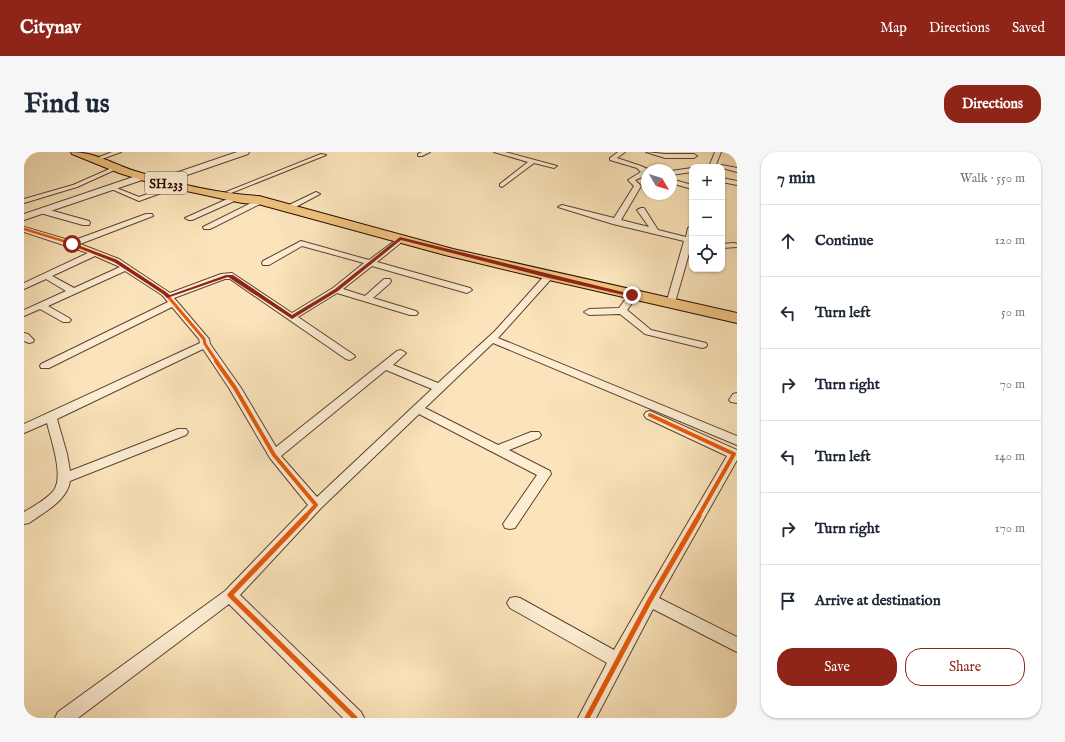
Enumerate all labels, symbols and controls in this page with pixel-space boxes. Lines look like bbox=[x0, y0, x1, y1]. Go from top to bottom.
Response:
text: Citynav bbox=[20, 16, 81, 40]
text: Map bbox=[880, 19, 907, 37]
text: Directions bbox=[929, 19, 990, 37]
text: Saved bbox=[1012, 19, 1045, 37]
button: Directions bbox=[944, 85, 1041, 123]
text: Find us bbox=[24, 87, 110, 122]
north arrow bbox=[641, 164, 677, 200]
map controls bbox=[689, 164, 725, 272]
button: + bbox=[689, 164, 725, 200]
text: 7 min bbox=[777, 168, 815, 189]
text: Walk · 550 m bbox=[960, 170, 1025, 187]
road number: SH233 bbox=[145, 172, 187, 194]
button: − bbox=[689, 200, 725, 236]
icon: ahead bbox=[777, 230, 799, 252]
text: Continue bbox=[815, 231, 873, 250]
text: 120 m bbox=[995, 232, 1025, 249]
route start bbox=[63, 235, 81, 253]
button: locate bbox=[689, 236, 725, 272]
route end bbox=[623, 286, 641, 304]
icon: left bbox=[777, 302, 799, 324]
text: Turn left bbox=[815, 303, 871, 322]
text: 50 m bbox=[1001, 304, 1025, 321]
icon: right bbox=[777, 374, 799, 396]
text: Turn right bbox=[815, 375, 880, 394]
text: 70 m bbox=[1000, 376, 1025, 393]
icon: left bbox=[777, 446, 799, 468]
text: Turn left bbox=[815, 447, 871, 466]
text: 140 m bbox=[995, 448, 1025, 465]
icon: right bbox=[777, 518, 799, 540]
text: Turn right bbox=[815, 519, 880, 538]
text: 170 m bbox=[995, 520, 1025, 537]
icon: arrive bbox=[777, 590, 799, 612]
text: Arrive at destination bbox=[815, 591, 941, 610]
button: Save bbox=[777, 648, 897, 686]
button: Share bbox=[905, 648, 1025, 686]

